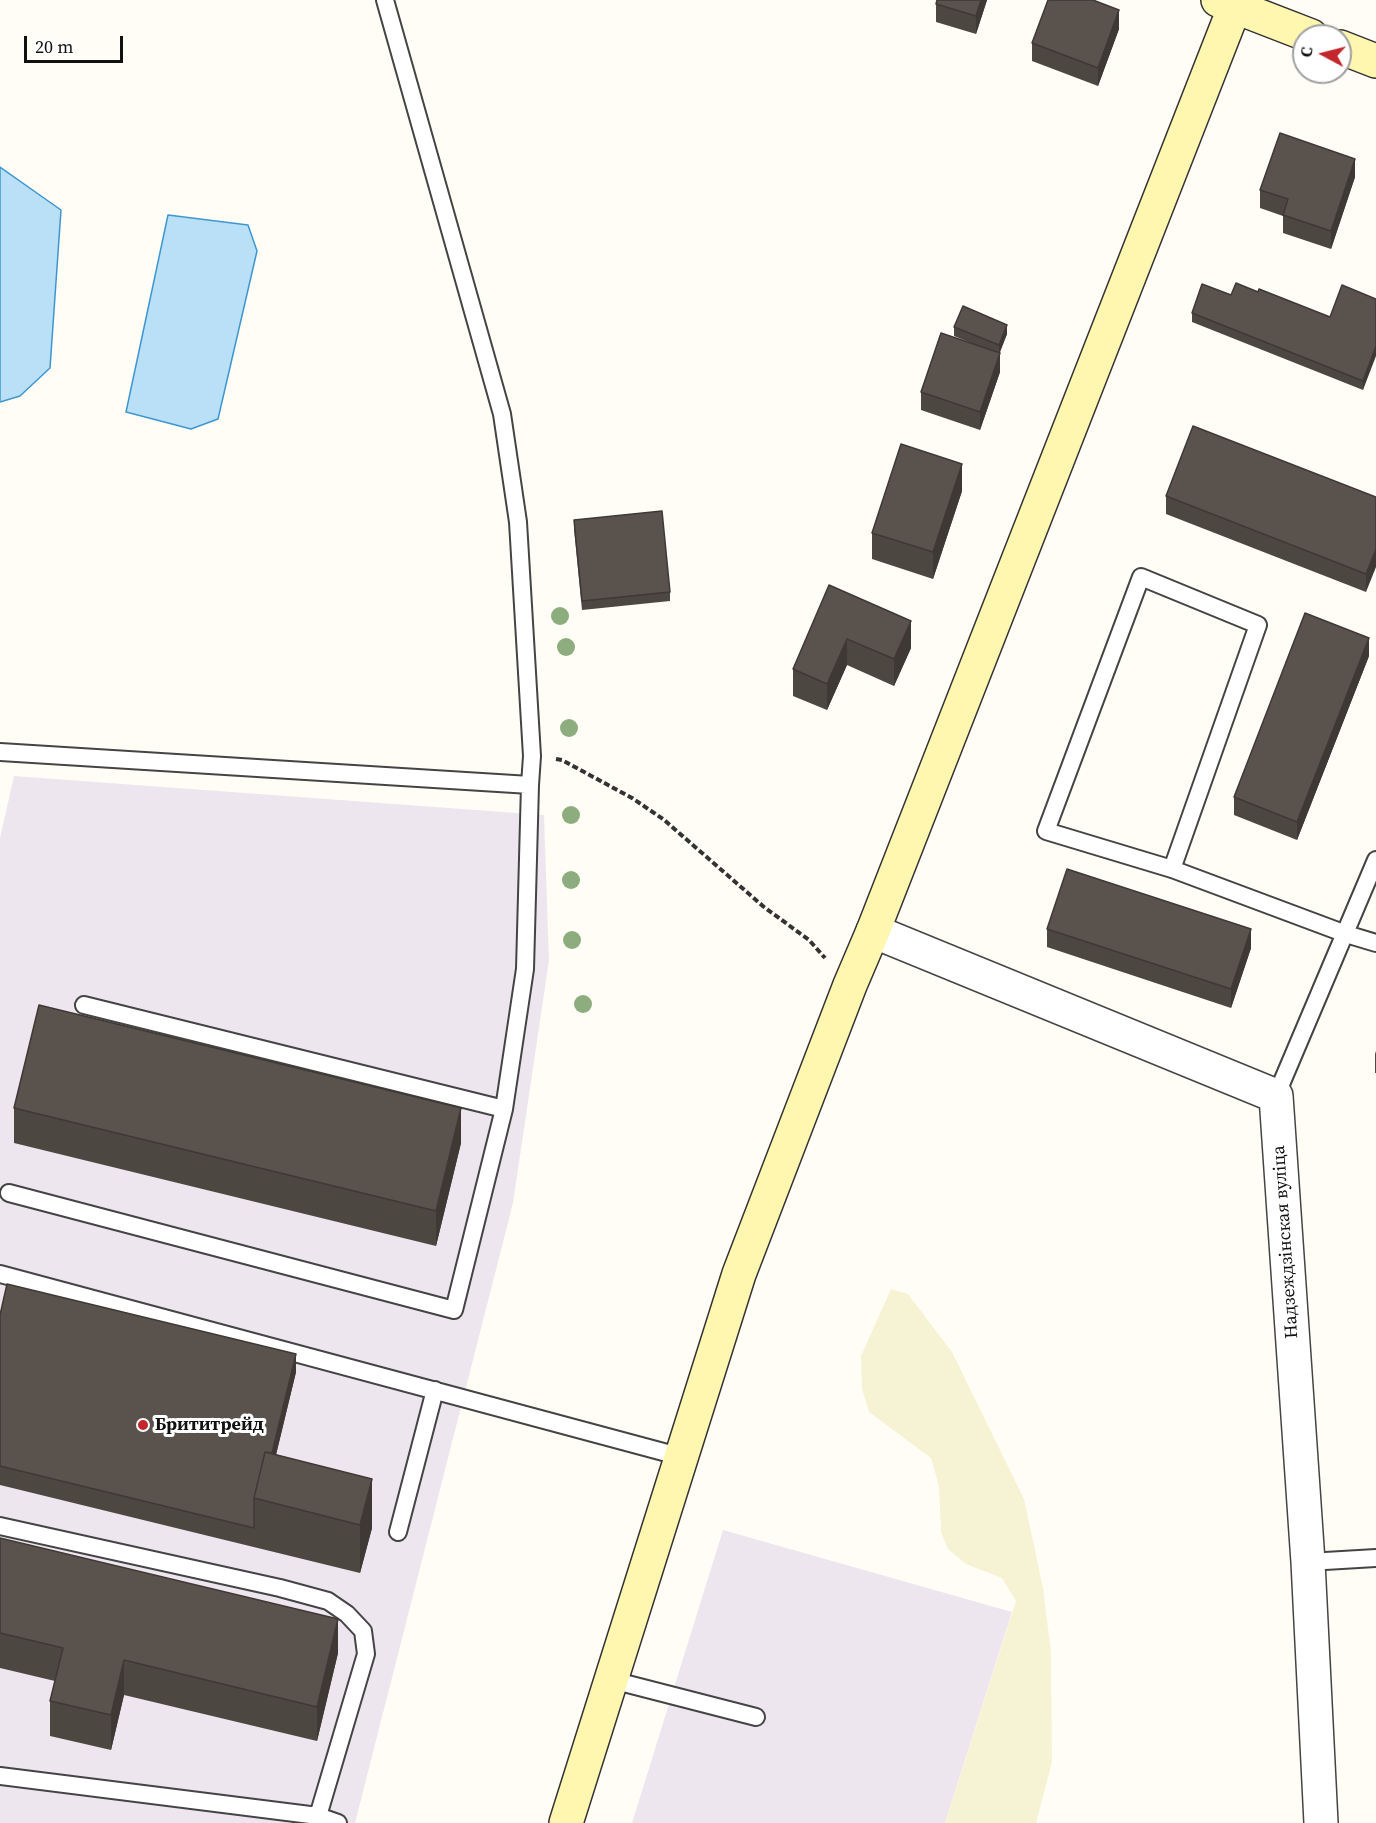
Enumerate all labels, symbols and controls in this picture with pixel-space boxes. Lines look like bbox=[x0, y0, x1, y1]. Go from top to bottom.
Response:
scale bar bbox=[27, 24, 126, 62]
north arrow bbox=[1292, 24, 1352, 84]
text: 20 m bbox=[35, 34, 73, 59]
text: С bbox=[1295, 46, 1318, 58]
street label: Надзеждзінская вуліца bbox=[1268, 1145, 1304, 1339]
place label: Брититрейд bbox=[155, 1414, 264, 1436]
marker: Брититрейд bbox=[136, 1418, 150, 1432]

